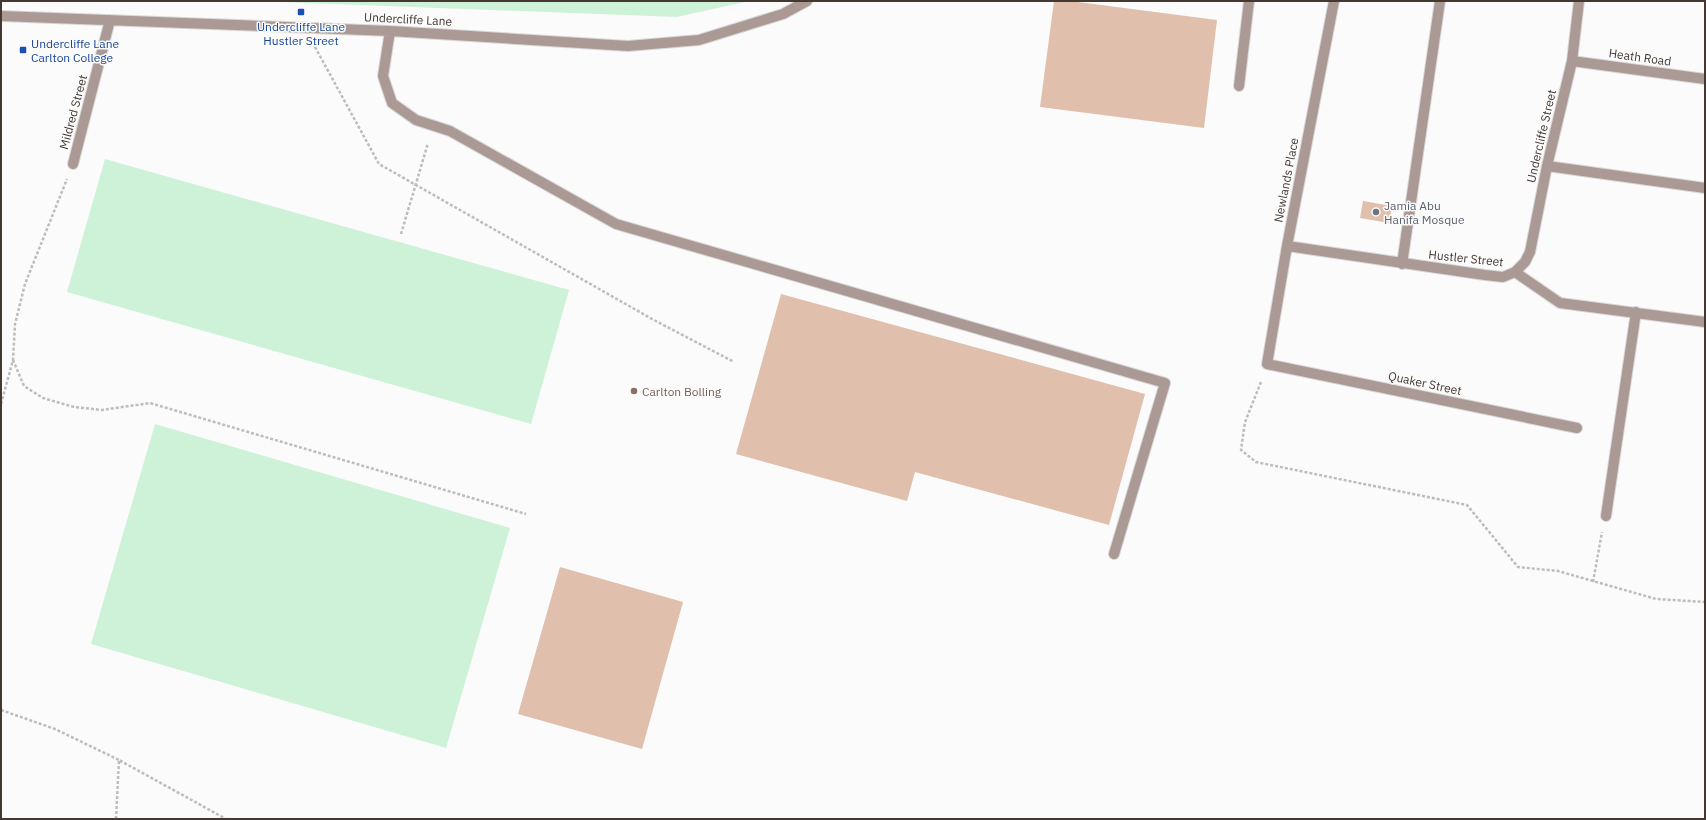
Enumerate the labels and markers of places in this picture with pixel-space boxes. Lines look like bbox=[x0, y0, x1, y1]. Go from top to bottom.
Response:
marker: Undercliffe Lane Hustler Street bbox=[296, 7, 306, 17]
place label: Undercliffe Lane Hustler Street bbox=[257, 19, 345, 48]
place label: Undercliffe Lane Carlton College bbox=[31, 36, 120, 65]
marker: Undercliffe Lane Carlton College bbox=[18, 45, 28, 55]
place label: Jamia Abu Hanifa Mosque bbox=[1384, 198, 1465, 227]
marker: Jamia Abu Hanifa Mosque bbox=[1371, 207, 1381, 217]
place label: Carlton Bolling bbox=[642, 384, 722, 399]
marker: Carlton Bolling bbox=[629, 386, 639, 396]

